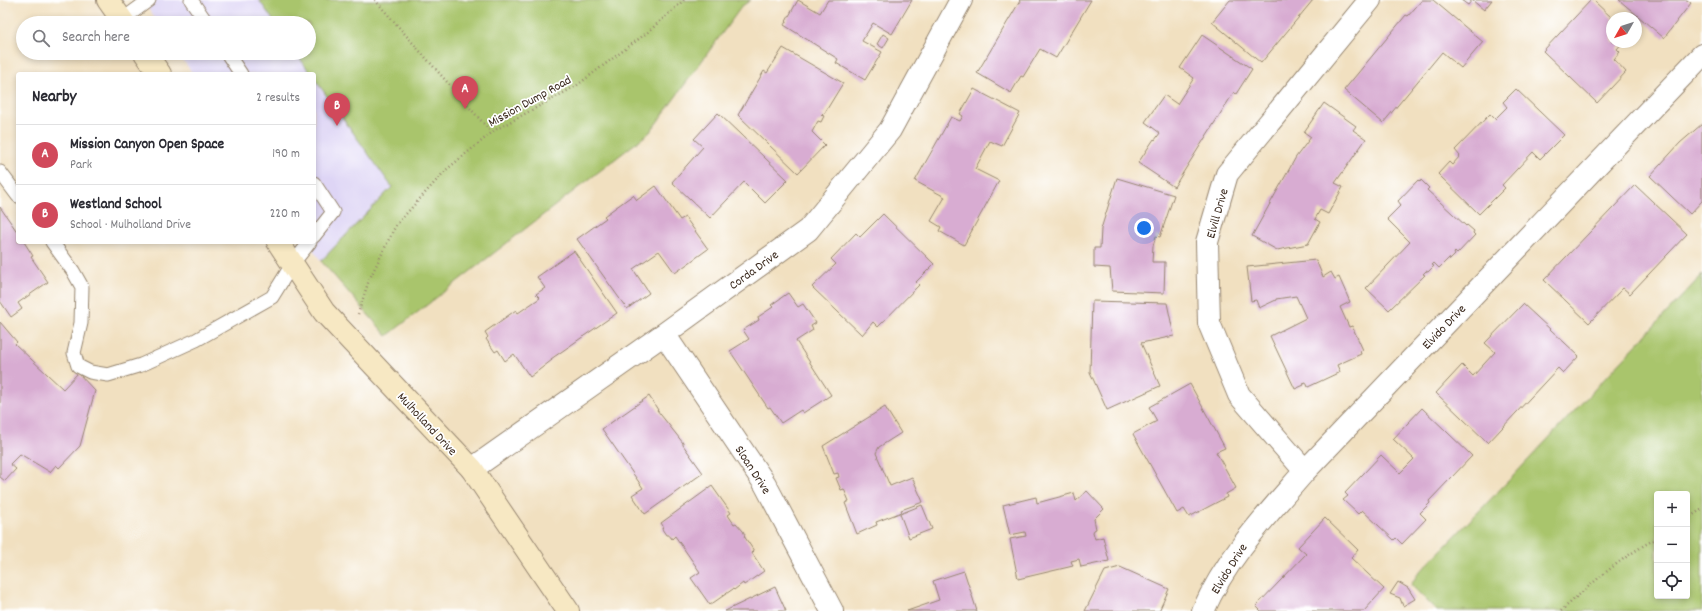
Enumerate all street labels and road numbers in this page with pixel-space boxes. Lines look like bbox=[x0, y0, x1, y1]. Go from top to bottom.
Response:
street label: Mission Dump Road bbox=[485, 71, 575, 133]
street label: Elvill Drive bbox=[1202, 186, 1235, 241]
street label: Corda Drive bbox=[726, 246, 783, 296]
street label: Elvido Drive bbox=[1418, 301, 1472, 355]
street label: Mulholland Drive bbox=[392, 389, 461, 461]
street label: Sloan Drive bbox=[729, 442, 775, 499]
street label: Elvido Drive bbox=[1207, 540, 1253, 598]

